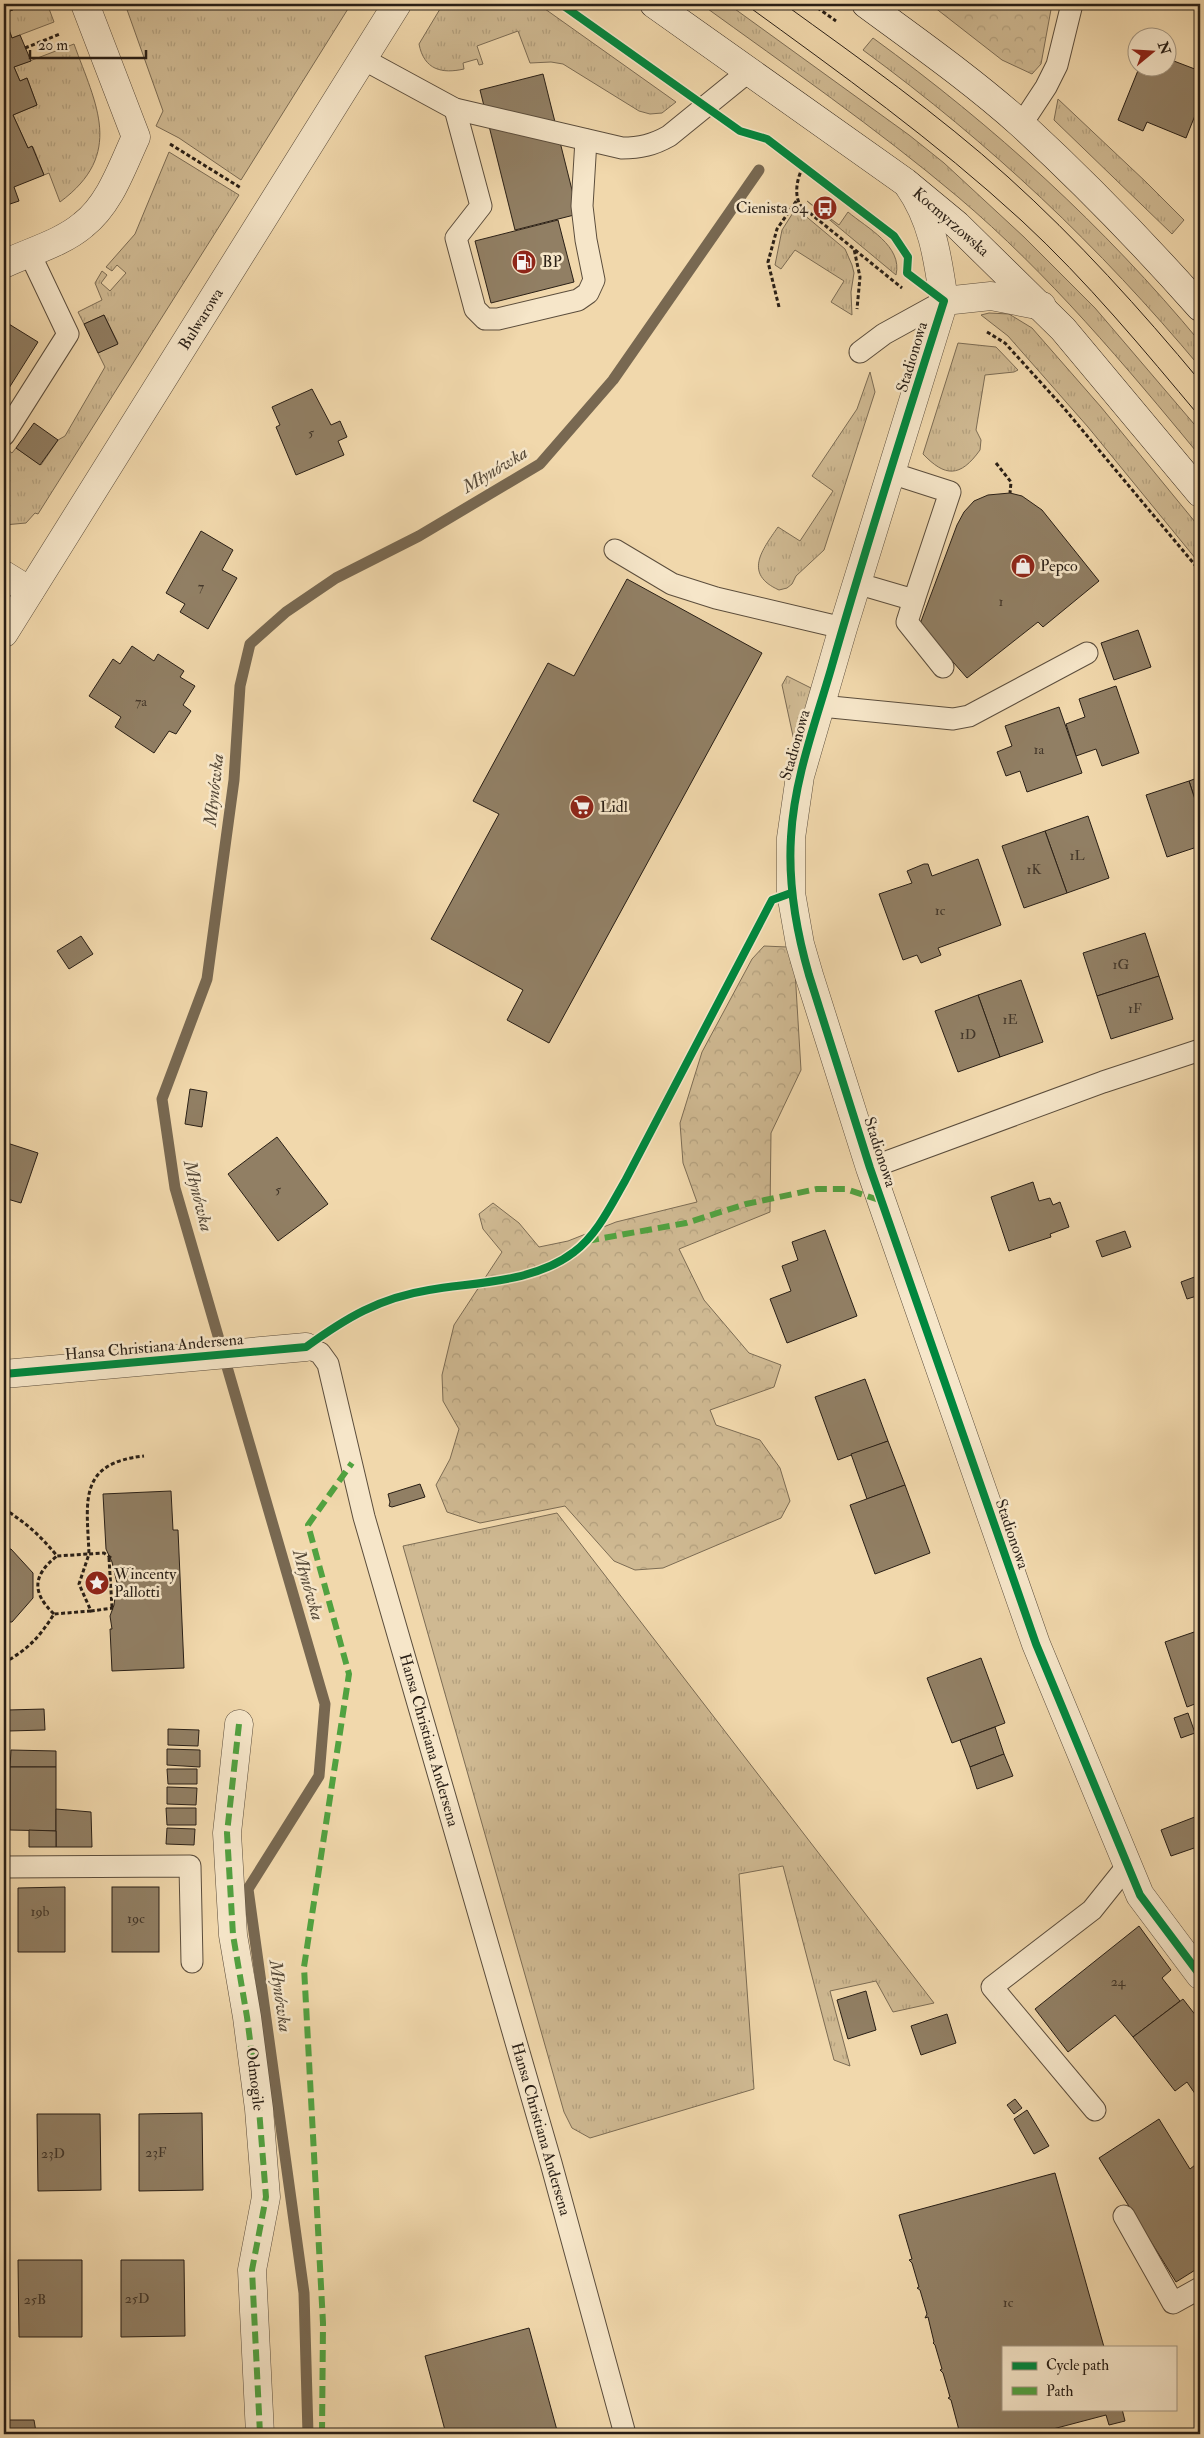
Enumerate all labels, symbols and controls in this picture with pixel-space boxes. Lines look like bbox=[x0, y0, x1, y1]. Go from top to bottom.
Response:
scale bar bbox=[30, 28, 146, 60]
north arrow bbox=[1126, 28, 1176, 78]
text: 20 m bbox=[38, 36, 68, 55]
text: N bbox=[1154, 39, 1174, 57]
street label: Kocmyrzowska bbox=[909, 183, 994, 261]
bus stop icon: Cienista 04 bbox=[812, 195, 838, 221]
place label: Cienista 04 bbox=[736, 198, 809, 218]
fuel station icon: BP bbox=[511, 249, 537, 275]
place label: BP bbox=[542, 252, 562, 272]
street label: Bulwarowa bbox=[174, 284, 228, 354]
street label: Stadionowa bbox=[892, 319, 932, 395]
house number: 5 bbox=[308, 424, 315, 441]
water label: Młynówka bbox=[457, 441, 532, 499]
shop icon: Pepco bbox=[1010, 553, 1036, 579]
place label: Pepco bbox=[1040, 556, 1078, 577]
house number: 7 bbox=[198, 578, 205, 595]
house number: 1 bbox=[999, 593, 1004, 610]
house number: 7a bbox=[135, 693, 147, 710]
street label: Stadionowa bbox=[775, 707, 815, 783]
house number: 1a bbox=[1034, 741, 1045, 758]
water label: Młynówka bbox=[199, 753, 229, 828]
supermarket icon: Lidl bbox=[569, 794, 595, 820]
place label: Lidl bbox=[600, 797, 628, 817]
house number: 1L bbox=[1069, 847, 1085, 864]
house number: 1K bbox=[1027, 861, 1042, 878]
house number: 1c bbox=[935, 902, 946, 919]
house number: 1G bbox=[1113, 956, 1130, 973]
house number: 1F bbox=[1128, 1000, 1142, 1017]
house number: 1E bbox=[1002, 1011, 1018, 1028]
house number: 1D bbox=[960, 1026, 976, 1043]
street label: Stadionowa bbox=[859, 1114, 901, 1190]
water label: Młynówka bbox=[178, 1157, 218, 1234]
house number: 5 bbox=[275, 1181, 282, 1198]
street label: Hansa Christiana Andersena bbox=[64, 1329, 245, 1365]
street label: Stadionowa bbox=[991, 1496, 1033, 1572]
water label: Młynówka bbox=[287, 1546, 329, 1623]
place label: Wincenty Pallotti bbox=[113, 1564, 177, 1602]
place icon: Wincenty Pallotti bbox=[84, 1570, 110, 1596]
street label: Hansa Christiana Andersena bbox=[395, 1651, 463, 1829]
house number: 19b bbox=[31, 1903, 50, 1920]
house number: 19c bbox=[127, 1910, 145, 1927]
water label: Młynówka bbox=[263, 1957, 296, 2034]
house number: 24 bbox=[1111, 1973, 1127, 1990]
street label: Hansa Christiana Andersena bbox=[507, 2040, 575, 2218]
street label: Odmogile bbox=[241, 2046, 269, 2112]
house number: 23F bbox=[145, 2144, 167, 2161]
house number: 23D bbox=[41, 2145, 65, 2162]
house number: 25D bbox=[125, 2290, 149, 2307]
house number: 25B bbox=[24, 2291, 46, 2308]
house number: 1c bbox=[1003, 2294, 1014, 2311]
legend bbox=[1002, 2346, 1176, 2410]
text: Cycle path bbox=[1046, 2356, 1109, 2376]
text: Path bbox=[1046, 2382, 1073, 2401]

